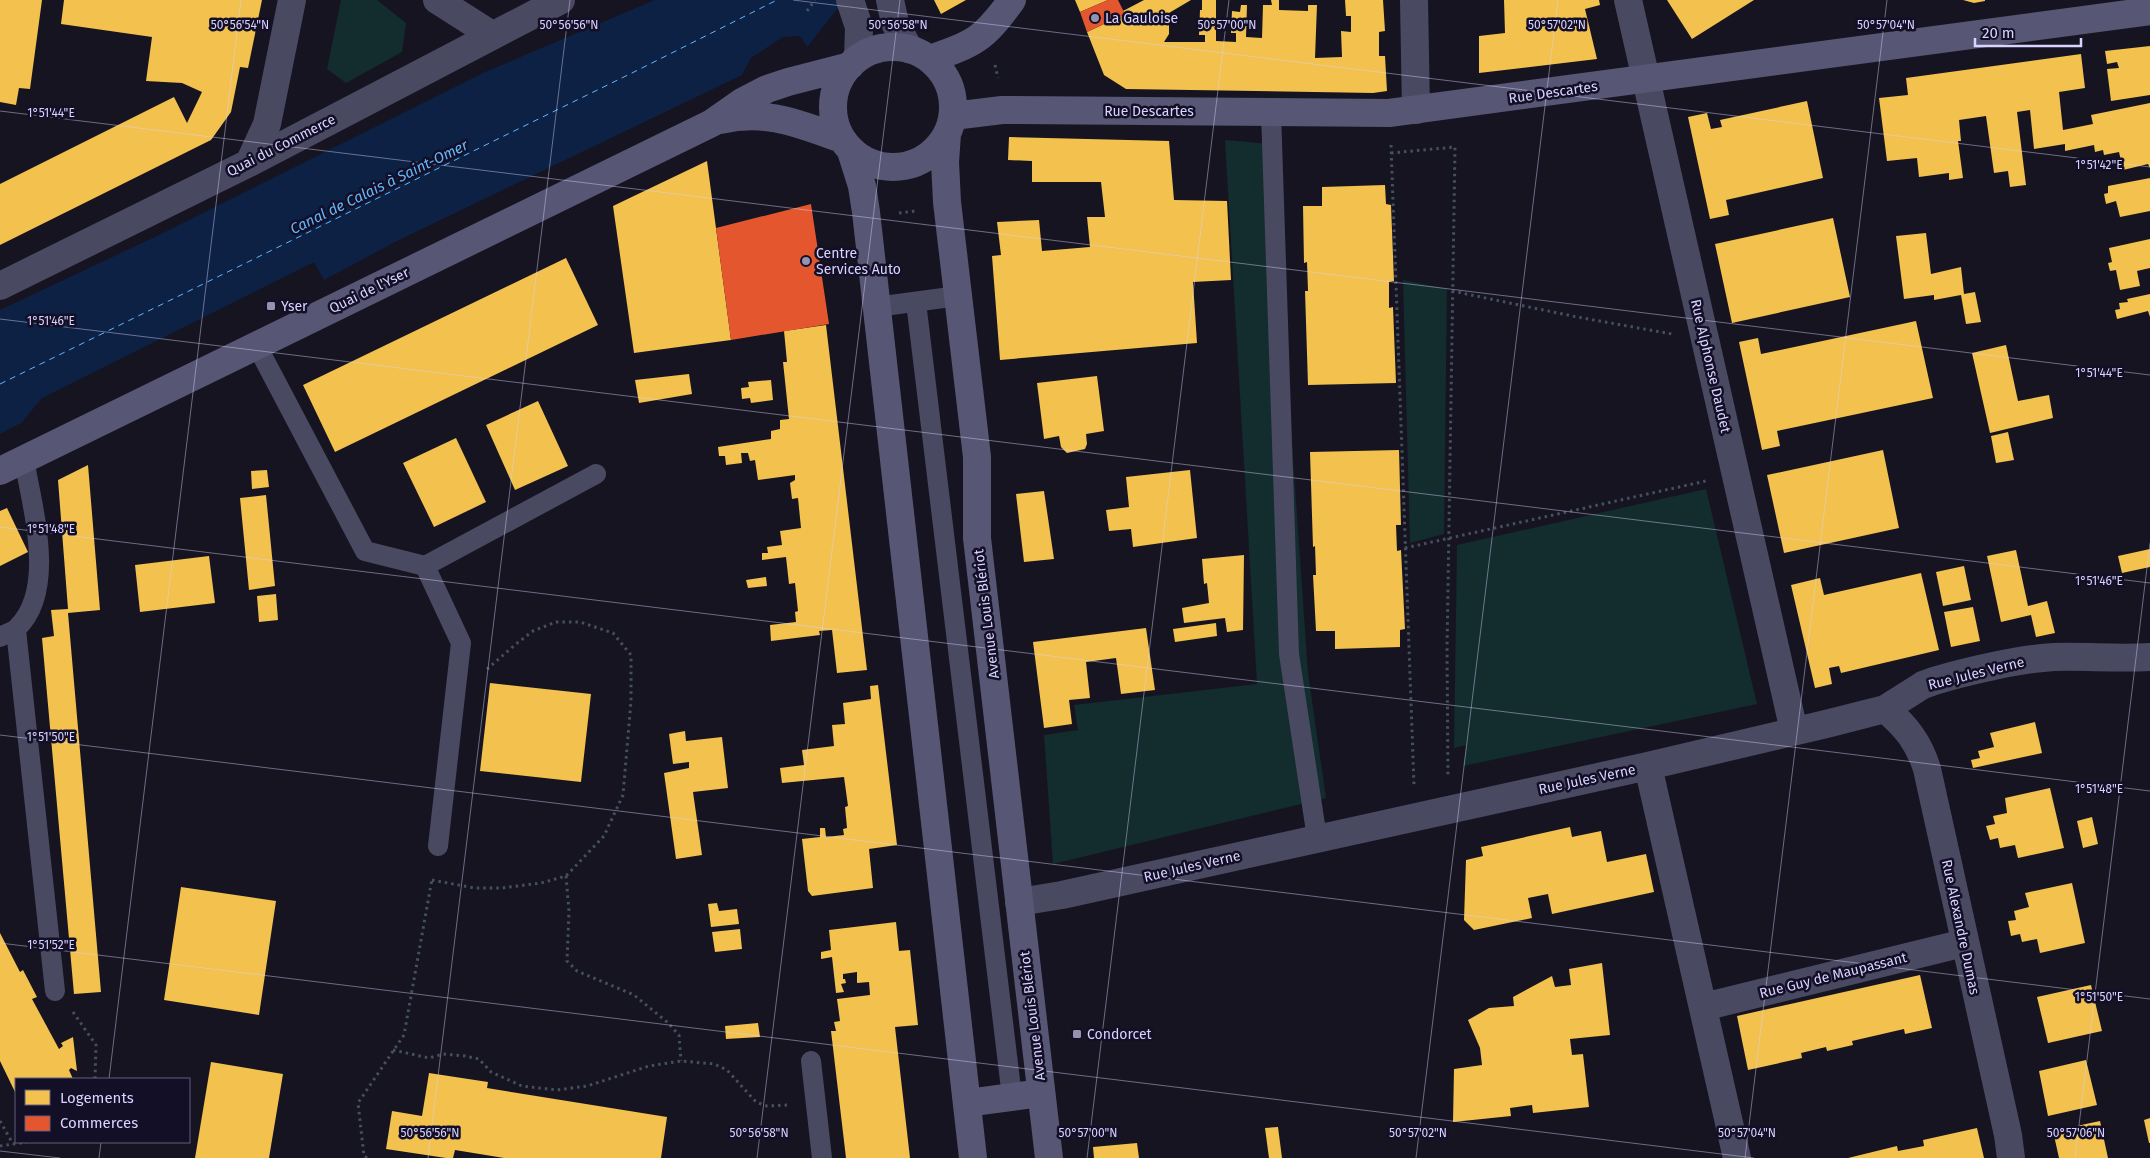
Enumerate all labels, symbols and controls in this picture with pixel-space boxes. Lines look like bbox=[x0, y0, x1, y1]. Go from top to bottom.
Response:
place label: La Gauloise bbox=[1105, 10, 1178, 27]
marker: La Gauloise bbox=[1089, 12, 1101, 24]
scale bar bbox=[1975, 15, 2081, 47]
text: 50°56'54"N bbox=[211, 18, 269, 32]
text: 50°56'56"N bbox=[540, 18, 598, 32]
text: 50°56'58"N bbox=[868, 18, 928, 32]
text: 50°57'00"N bbox=[1198, 18, 1256, 32]
text: 50°57'02"N bbox=[1528, 18, 1586, 32]
text: 50°57'04"N bbox=[1857, 18, 1915, 32]
text: 20 m bbox=[1982, 24, 2015, 42]
street label: Rue Descartes bbox=[1507, 78, 1599, 107]
street label: Rue Descartes bbox=[1104, 103, 1194, 120]
text: 1°51'44"E bbox=[27, 106, 75, 120]
street label: Quai du Commerce bbox=[224, 111, 338, 180]
water label: Canal de Calais à Saint-Omer bbox=[287, 135, 472, 238]
text: 1°51'42"E bbox=[2075, 158, 2123, 172]
place label: Centre Services Auto bbox=[816, 245, 901, 278]
marker: Centre Services Auto bbox=[800, 255, 812, 267]
street label: Quai de l'Yser bbox=[327, 264, 412, 317]
place label: Yser bbox=[281, 298, 308, 315]
street label: Rue Alphonse Daudet bbox=[1687, 298, 1734, 435]
marker: Yser bbox=[265, 300, 277, 312]
text: 1°51'46"E bbox=[27, 314, 75, 328]
text: 1°51'44"E bbox=[2075, 366, 2123, 380]
text: 1°51'48"E bbox=[27, 522, 75, 536]
street label: Avenue Louis Blériot bbox=[970, 547, 1003, 680]
text: 1°51'46"E bbox=[2075, 574, 2123, 588]
street label: Rue Jules Verne bbox=[1926, 653, 2026, 694]
text: 1°51'50"E bbox=[27, 730, 75, 744]
street label: Rue Jules Verne bbox=[1537, 761, 1637, 798]
text: 1°51'48"E bbox=[2075, 782, 2123, 796]
street label: Rue Jules Verne bbox=[1142, 847, 1242, 886]
street label: Rue Alexandre Dumas bbox=[1938, 858, 1983, 997]
text: 1°51'52"E bbox=[27, 938, 75, 952]
street label: Avenue Louis Blériot bbox=[1016, 949, 1049, 1082]
street label: Rue Guy de Maupassant bbox=[1758, 949, 1909, 1002]
text: 1°51'50"E bbox=[2075, 990, 2123, 1004]
place label: Condorcet bbox=[1087, 1026, 1153, 1043]
marker: Condorcet bbox=[1071, 1028, 1083, 1040]
legend bbox=[15, 1078, 190, 1143]
text: Logements bbox=[60, 1089, 134, 1107]
text: Commerces bbox=[60, 1114, 138, 1132]
text: 50°56'56"N bbox=[401, 1126, 459, 1140]
text: 50°56'58"N bbox=[729, 1126, 789, 1140]
text: 50°57'00"N bbox=[1059, 1126, 1117, 1140]
text: 50°57'02"N bbox=[1389, 1126, 1447, 1140]
text: 50°57'04"N bbox=[1718, 1126, 1776, 1140]
text: 50°57'06"N bbox=[2047, 1126, 2105, 1140]

